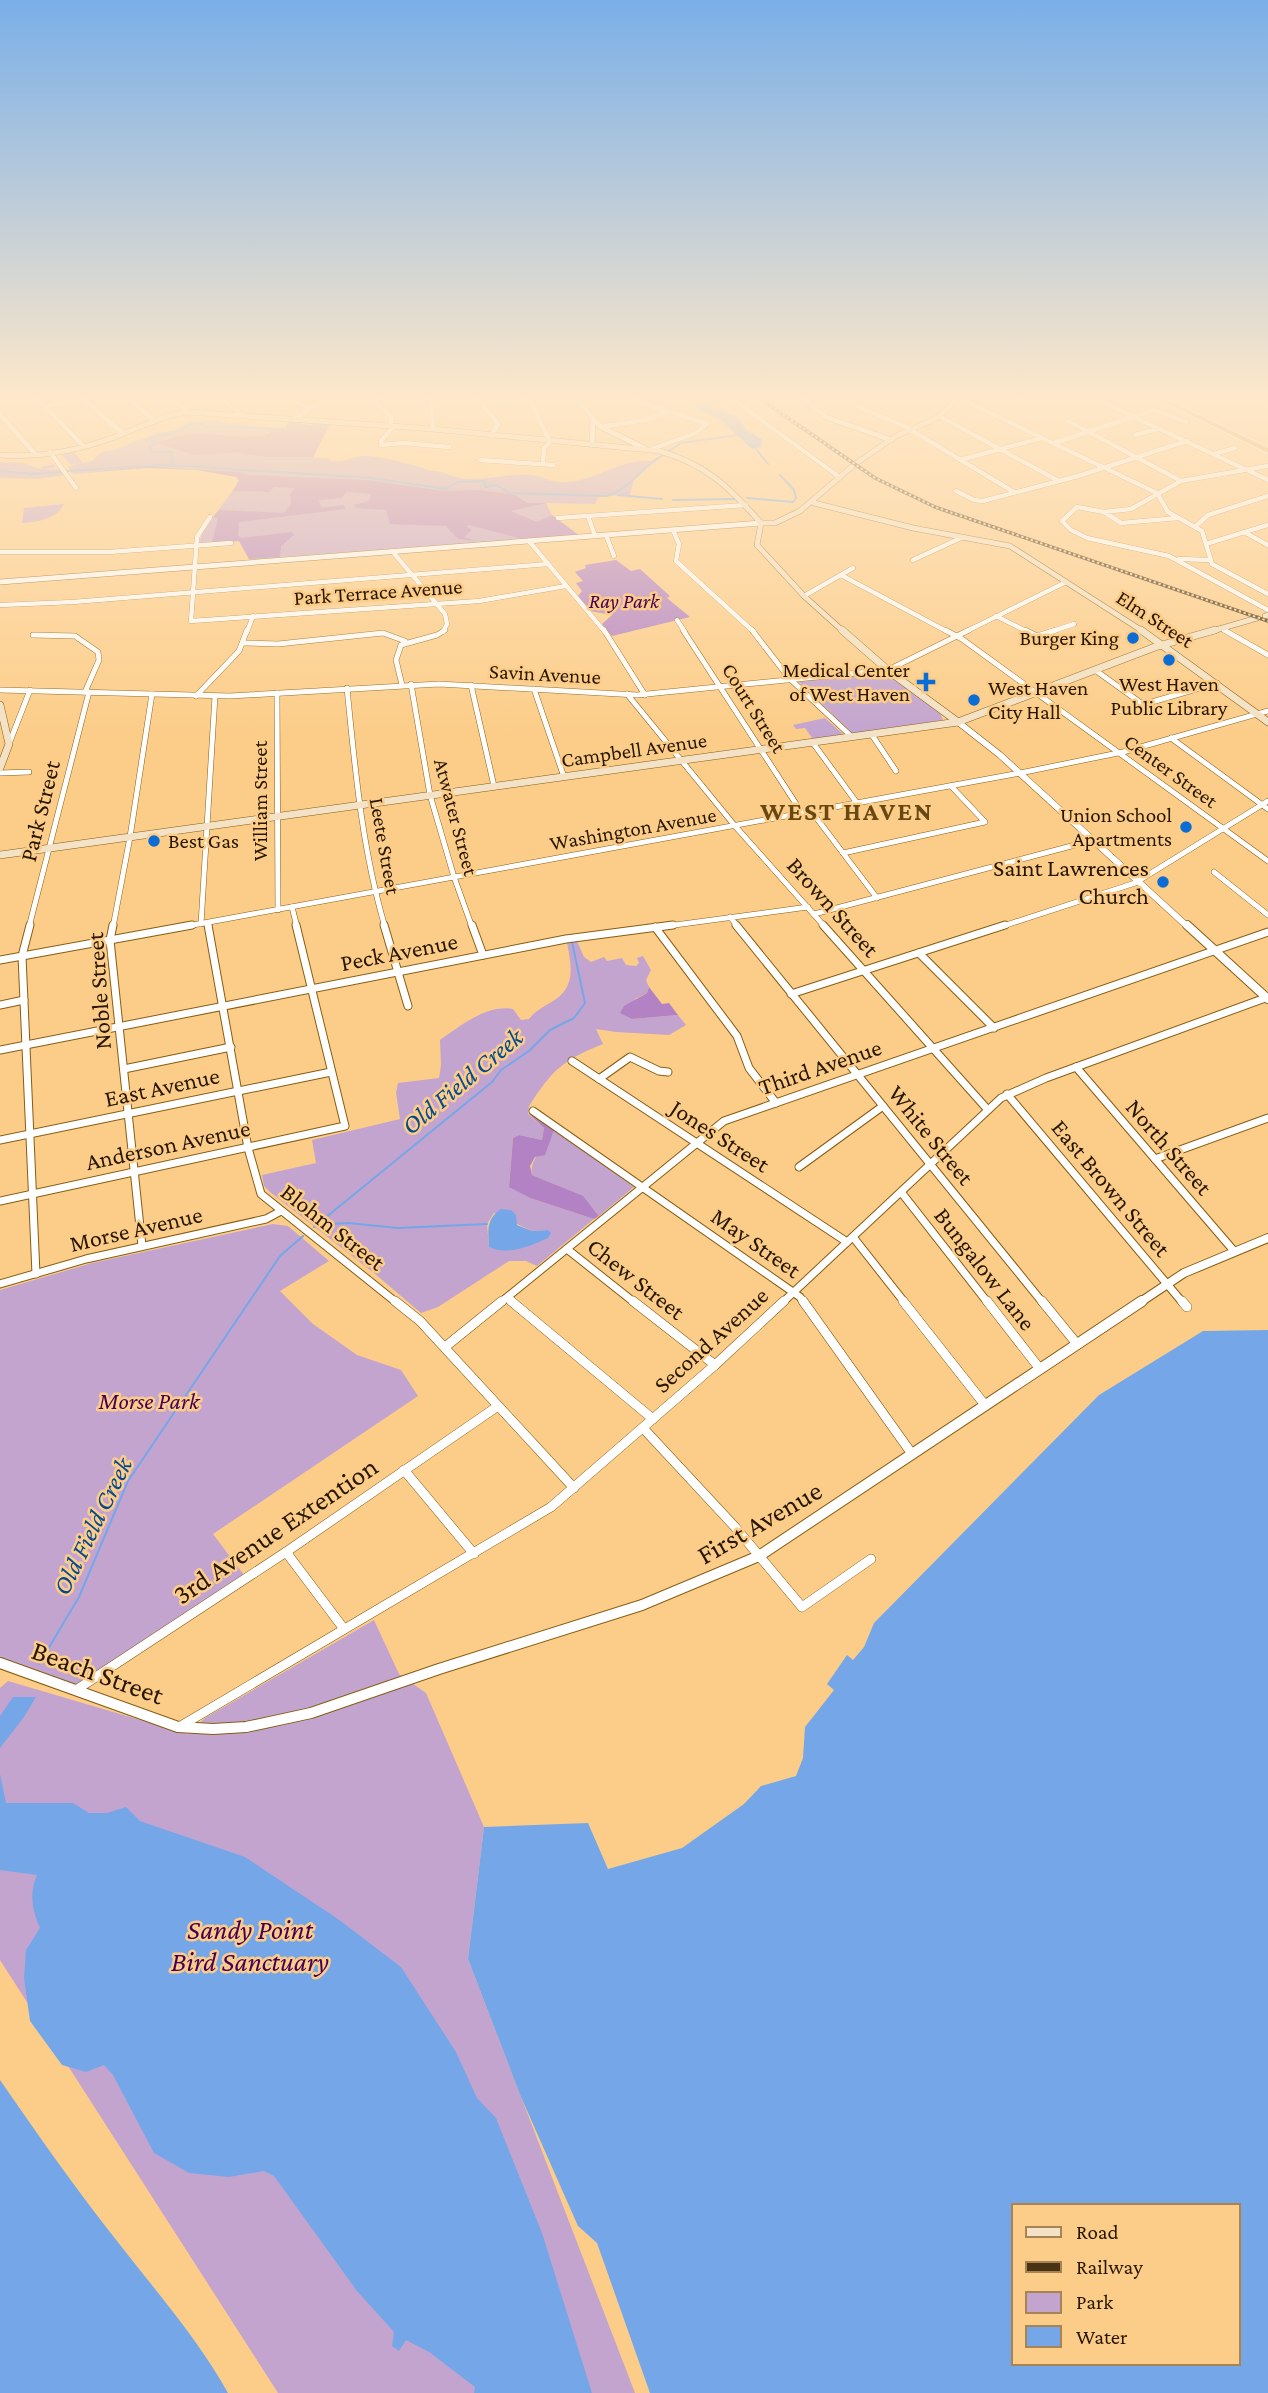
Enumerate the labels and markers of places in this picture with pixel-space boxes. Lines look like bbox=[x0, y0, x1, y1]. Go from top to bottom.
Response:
place label: Burger King bbox=[1020, 626, 1119, 650]
marker: Burger King bbox=[1125, 630, 1141, 646]
marker: West Haven Public Library bbox=[1161, 652, 1177, 668]
place label: Medical Center of West Haven bbox=[783, 658, 911, 706]
marker: Medical Center of West Haven bbox=[916, 672, 936, 692]
place label: West Haven Public Library bbox=[1111, 672, 1228, 720]
place label: West Haven City Hall bbox=[988, 676, 1088, 724]
marker: West Haven City Hall bbox=[966, 692, 982, 708]
place label: Union School Apartments bbox=[1060, 803, 1172, 851]
marker: Union School Apartments bbox=[1178, 819, 1194, 835]
place label: Best Gas bbox=[168, 829, 239, 853]
marker: Best Gas bbox=[146, 833, 162, 849]
place label: Saint Lawrences Church bbox=[993, 854, 1149, 909]
marker: Saint Lawrences Church bbox=[1155, 874, 1171, 890]

